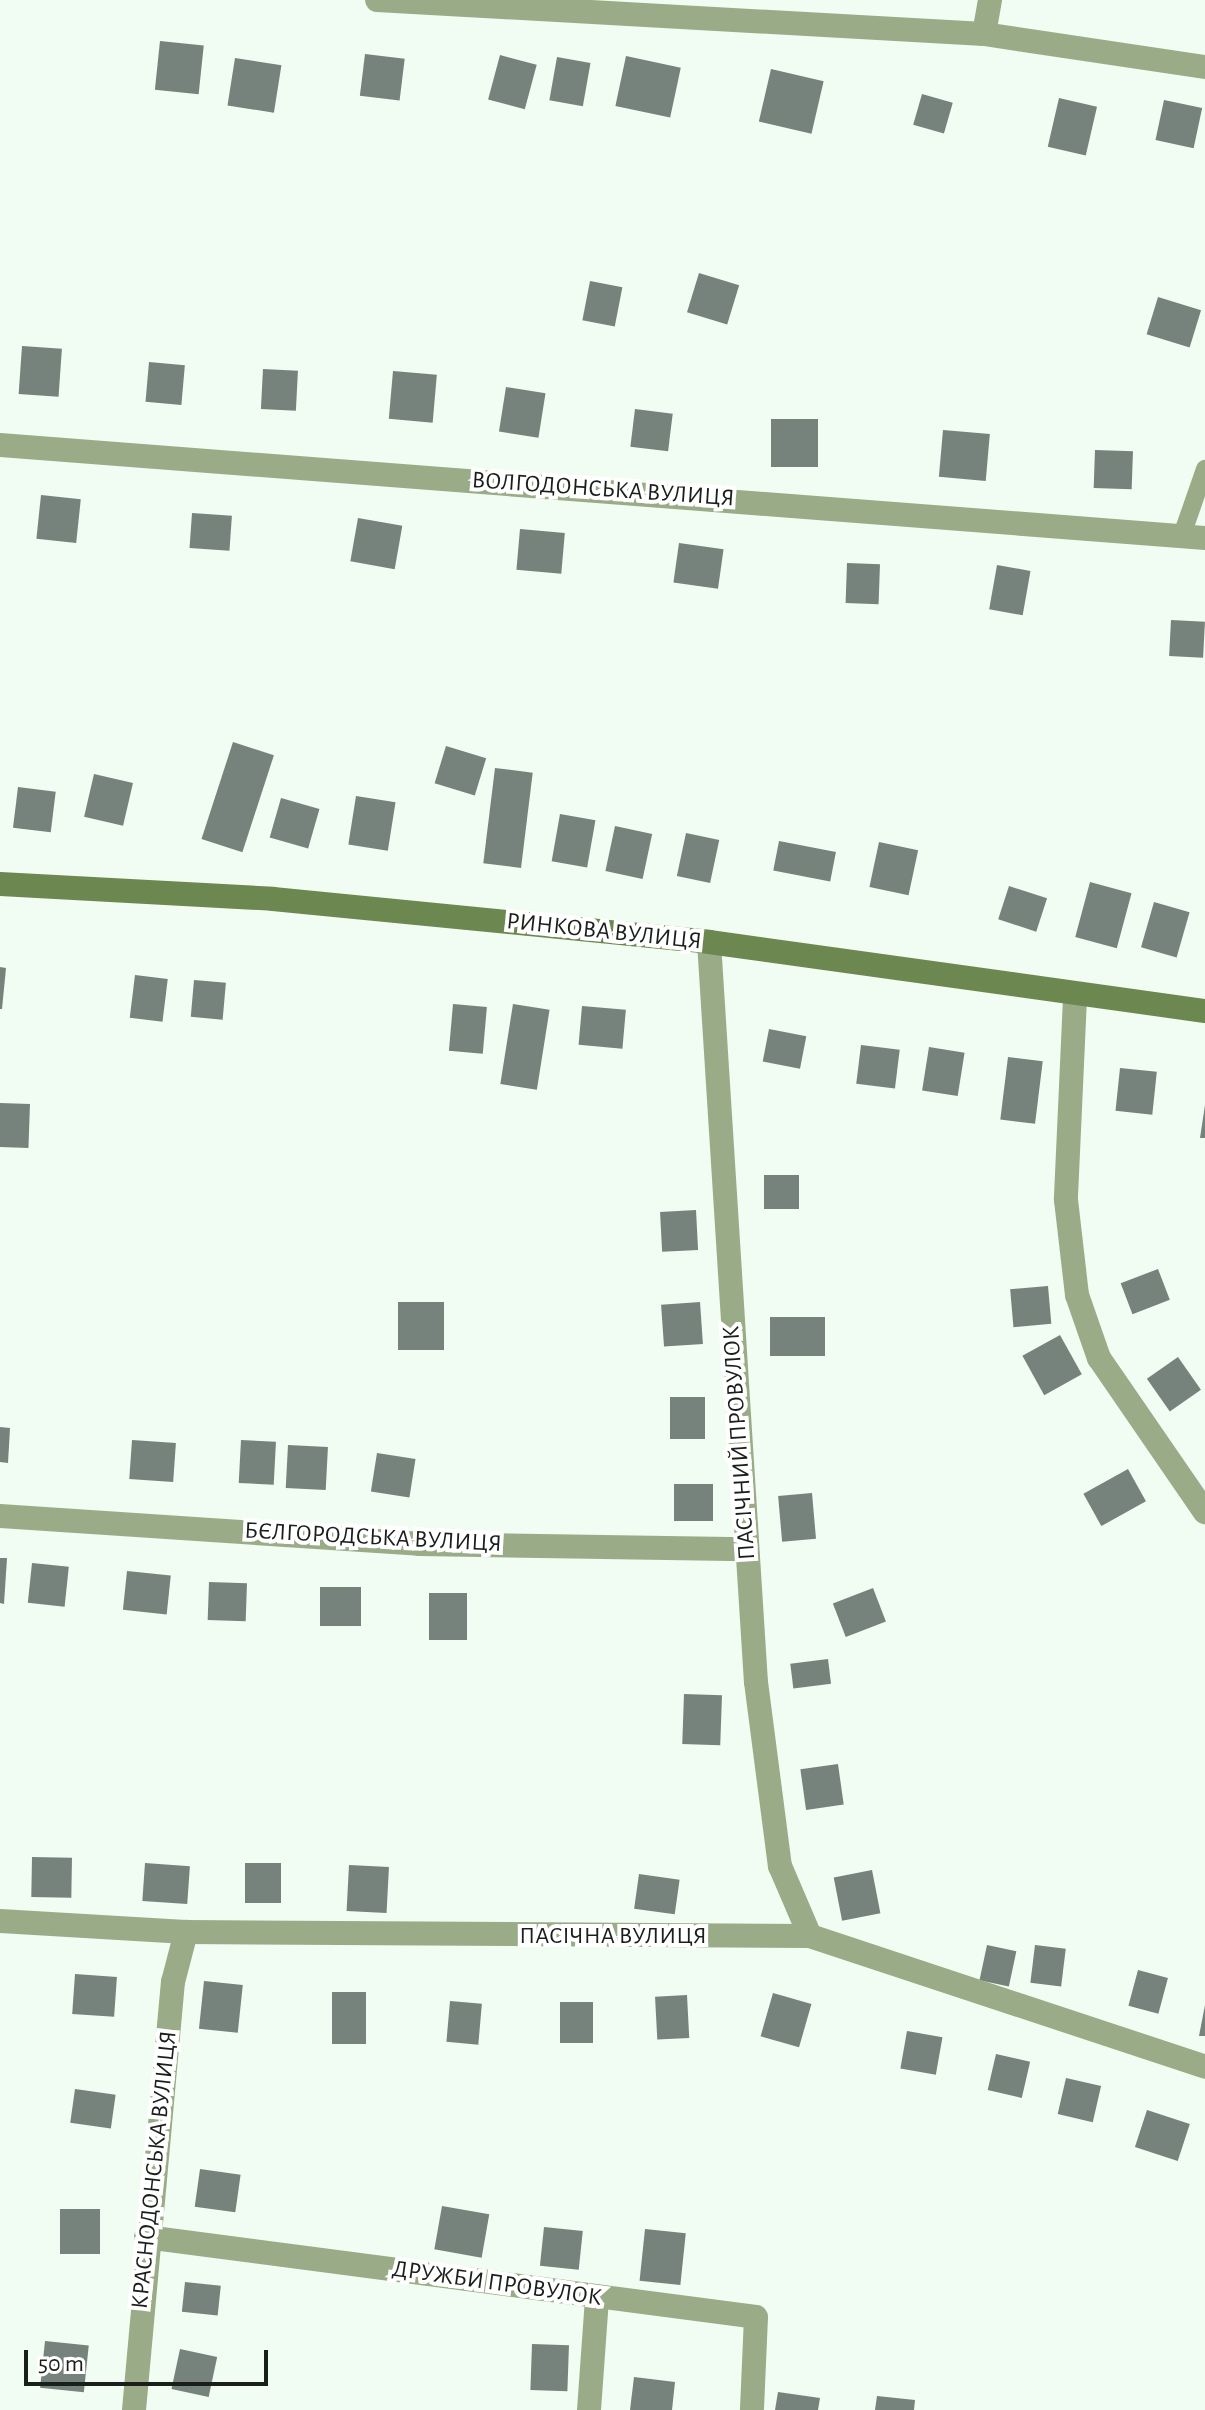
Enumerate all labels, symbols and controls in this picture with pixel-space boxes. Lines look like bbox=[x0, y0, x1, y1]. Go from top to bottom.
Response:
street label: ВОЛГОДОНСЬКА ВУЛИЦЯ bbox=[471, 466, 735, 514]
street label: РИНКОВА ВУЛИЦЯ bbox=[505, 907, 703, 957]
street label: ПАСІЧНИЙ ПРОВУЛОК bbox=[717, 1325, 763, 1561]
street label: БЄЛГОРОДСЬКА ВУЛИЦЯ bbox=[244, 1517, 502, 1559]
street label: ПАСІЧНА ВУЛИЦЯ bbox=[519, 1923, 707, 1951]
street label: КРАСНОДОНСЬКА ВУЛИЦЯ bbox=[126, 2029, 184, 2311]
street label: ДРУЖБИ ПРОВУЛОК bbox=[390, 2255, 604, 2313]
scale bar bbox=[28, 2334, 272, 2384]
text: 50 m bbox=[38, 2352, 84, 2376]

